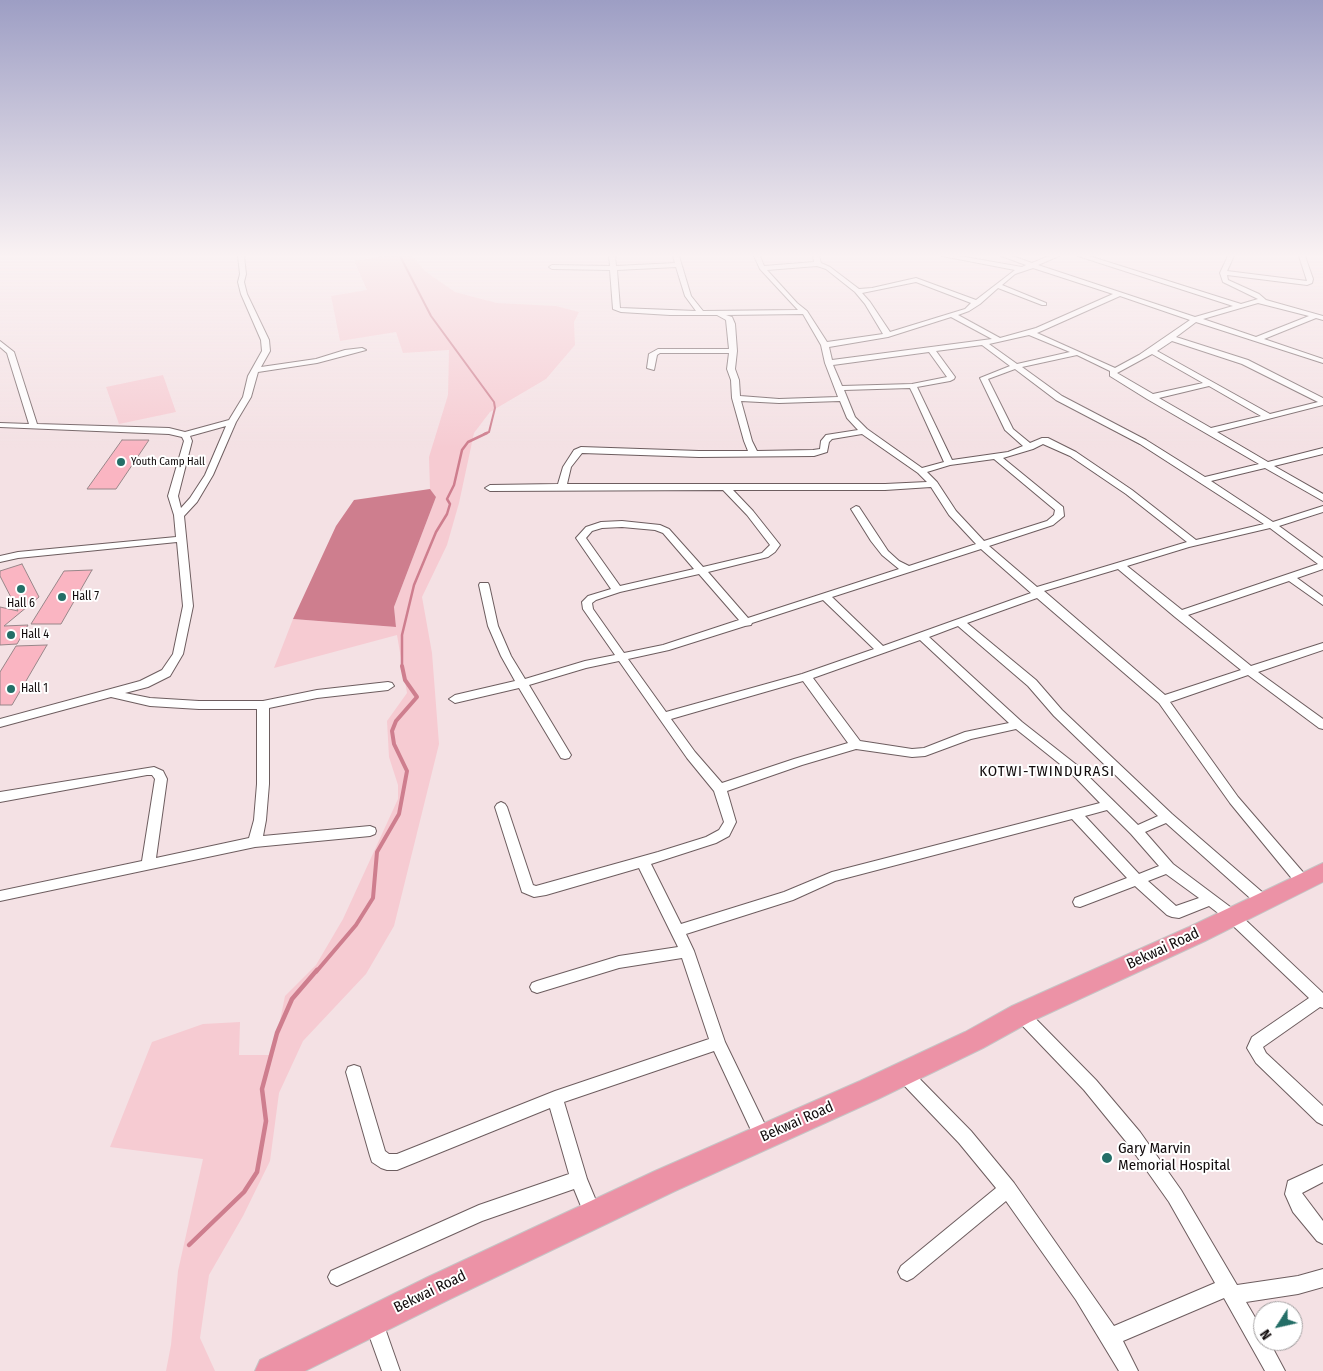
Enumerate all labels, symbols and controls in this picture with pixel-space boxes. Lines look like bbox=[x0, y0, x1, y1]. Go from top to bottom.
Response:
place label: Youth Camp Hall bbox=[131, 455, 205, 469]
marker: Youth Camp Hall bbox=[115, 456, 127, 468]
marker: Hall 6 bbox=[15, 583, 27, 595]
place label: Hall 7 bbox=[72, 590, 99, 604]
marker: Hall 7 bbox=[56, 591, 68, 603]
place label: Hall 6 bbox=[7, 597, 35, 611]
place label: Hall 4 bbox=[21, 628, 49, 642]
marker: Hall 4 bbox=[5, 629, 17, 641]
place label: Hall 1 bbox=[21, 682, 48, 696]
marker: Hall 1 bbox=[5, 683, 17, 695]
district label: KOTWI-TWINDURASI bbox=[977, 763, 1117, 781]
street label: Bekwai Road bbox=[1124, 924, 1202, 974]
street label: Bekwai Road bbox=[758, 1098, 836, 1146]
place label: Gary Marvin Memorial Hospital bbox=[1118, 1140, 1230, 1175]
marker: Gary Marvin Memorial Hospital bbox=[1100, 1151, 1114, 1165]
street label: Bekwai Road bbox=[391, 1267, 469, 1317]
north arrow bbox=[1253, 1301, 1303, 1351]
text: N bbox=[1257, 1326, 1275, 1343]

